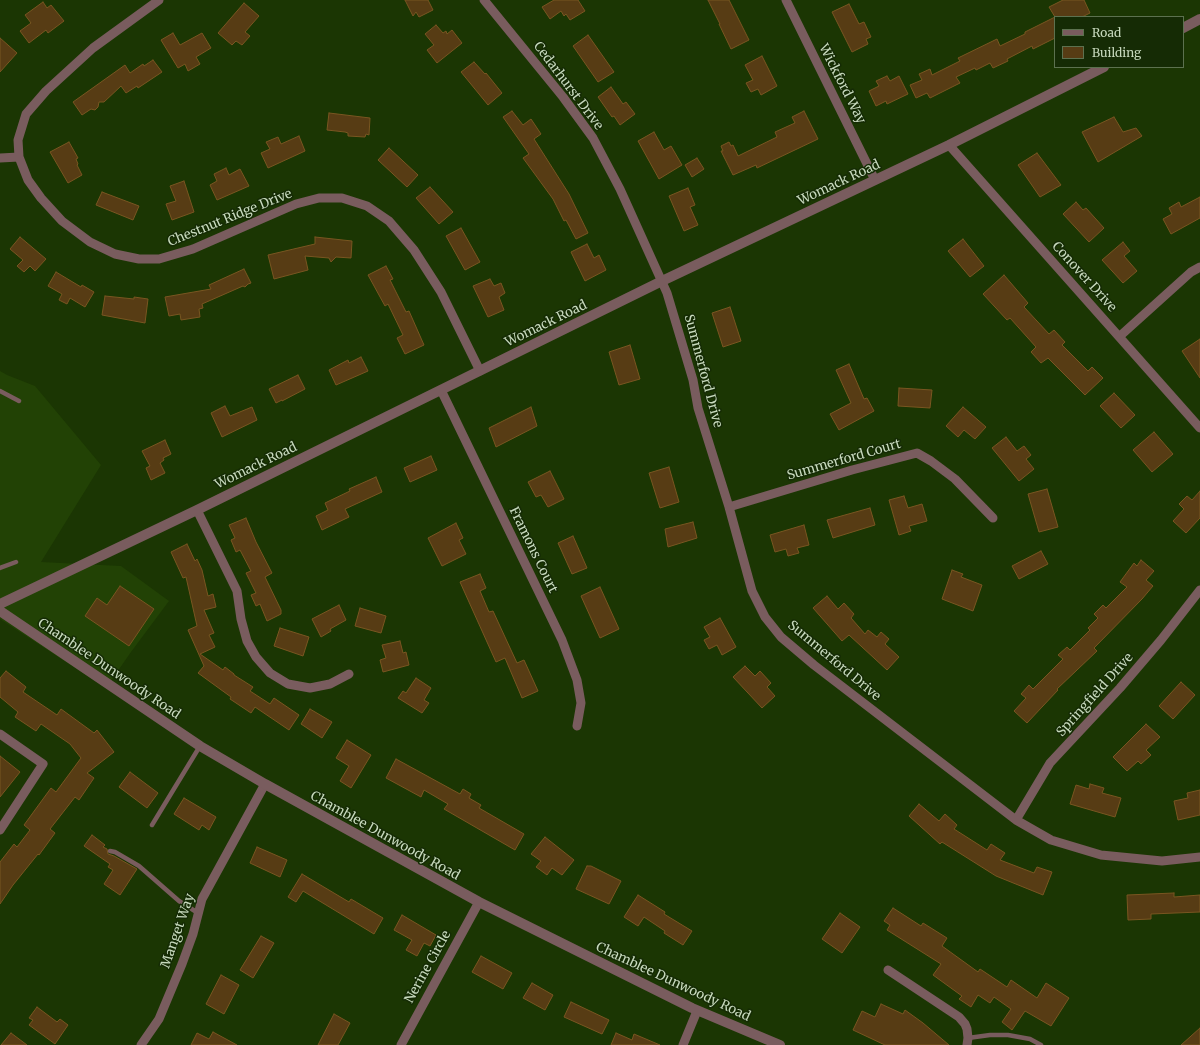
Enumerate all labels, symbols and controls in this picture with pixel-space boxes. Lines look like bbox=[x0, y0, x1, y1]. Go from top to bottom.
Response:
legend bbox=[1054, 16, 1184, 68]
text: Road bbox=[1092, 25, 1121, 40]
street label: Cedarhurst Drive bbox=[530, 39, 606, 133]
street label: Wickford Way bbox=[815, 42, 869, 126]
text: Building bbox=[1092, 45, 1141, 60]
street label: Womack Road bbox=[795, 157, 883, 209]
street label: Chestnut Ridge Drive bbox=[166, 186, 294, 250]
street label: Conover Drive bbox=[1049, 239, 1119, 315]
street label: Womack Road bbox=[503, 297, 589, 351]
street label: Summerford Drive bbox=[680, 313, 726, 429]
street label: Summerford Court bbox=[785, 436, 903, 484]
street label: Womack Road bbox=[213, 439, 299, 493]
street label: Framons Court bbox=[505, 504, 561, 596]
street label: Chamblee Dunwoody Road bbox=[35, 615, 183, 723]
street label: Summerford Drive bbox=[784, 618, 884, 704]
street label: Springfield Drive bbox=[1053, 650, 1137, 740]
street label: Chamblee Dunwoody Road bbox=[308, 788, 462, 884]
street label: Manget Way bbox=[158, 892, 198, 970]
street label: Nerine Circle bbox=[402, 928, 454, 1006]
street label: Chamblee Dunwoody Road bbox=[593, 939, 753, 1025]

